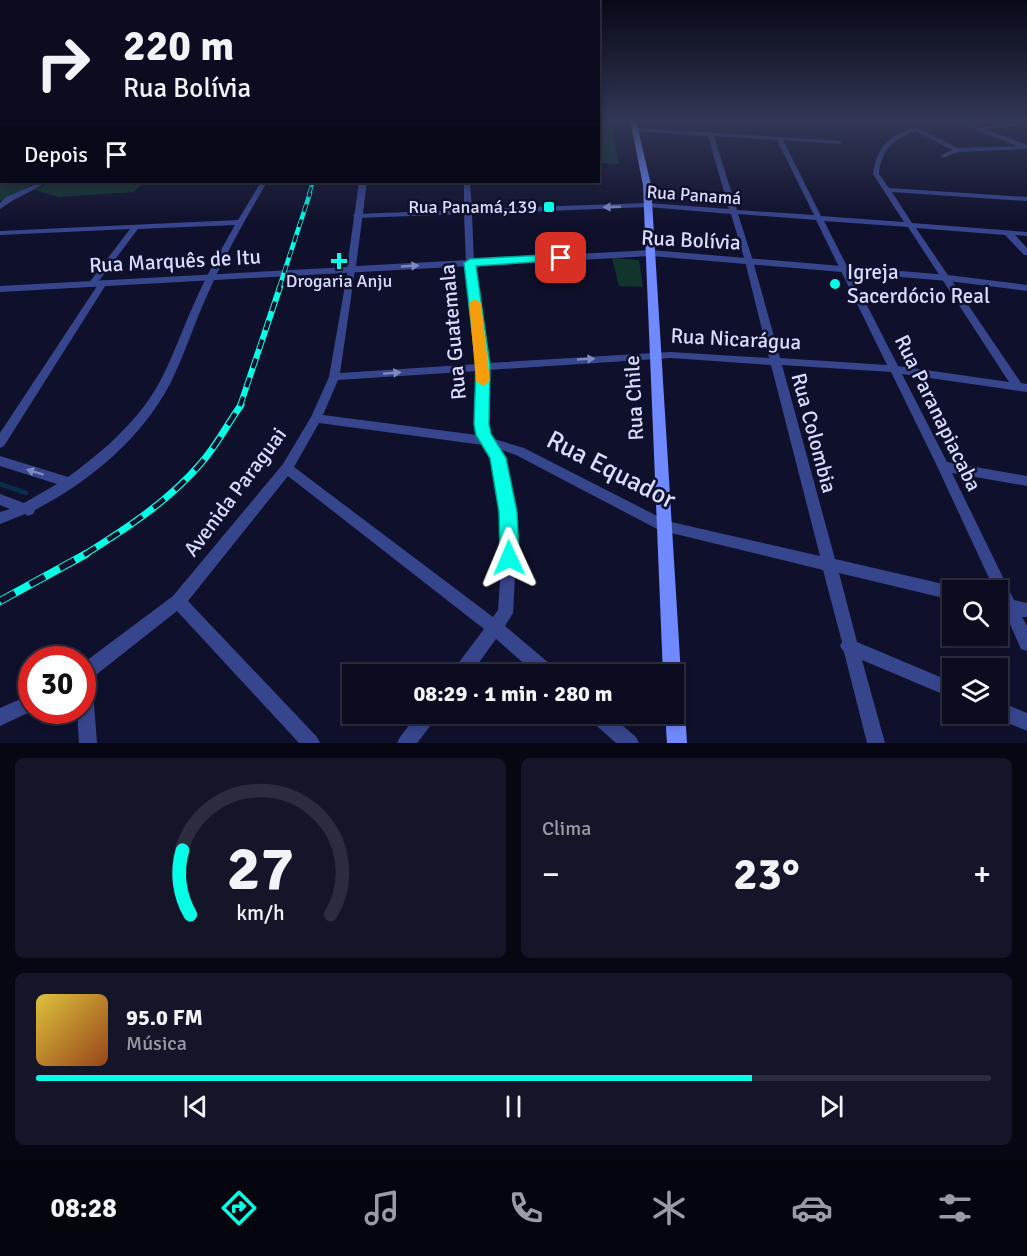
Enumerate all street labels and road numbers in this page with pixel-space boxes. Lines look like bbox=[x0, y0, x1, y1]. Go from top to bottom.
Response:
street label: Rua Panamá bbox=[646, 181, 742, 209]
street label: Rua Bolívia bbox=[641, 224, 741, 256]
street label: Rua Marquês de Itu bbox=[88, 244, 262, 278]
street label: Rua Guatemala bbox=[434, 263, 472, 401]
street label: Rua Nicarágua bbox=[670, 323, 802, 355]
street label: Rua Paranapiacaba bbox=[889, 330, 987, 496]
street label: Rua Chile bbox=[619, 355, 649, 441]
street label: Rua Colombia bbox=[785, 370, 843, 496]
street label: Avenida Paraguai bbox=[178, 422, 292, 562]
street label: Rua Equador bbox=[541, 424, 681, 516]

